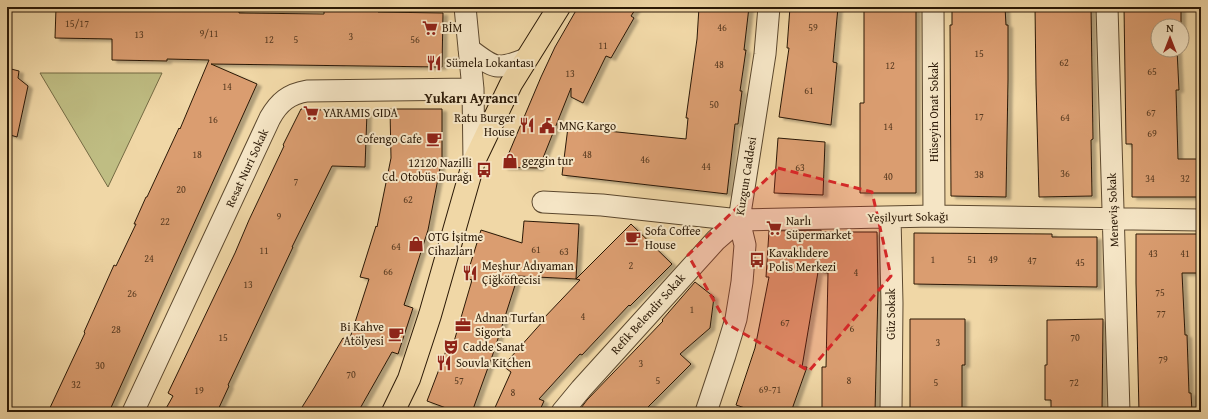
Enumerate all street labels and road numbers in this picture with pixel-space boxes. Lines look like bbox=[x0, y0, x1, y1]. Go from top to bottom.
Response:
street label: Hüseyin Onat Sokak bbox=[925, 61, 942, 162]
street label: Resat Nuri Sokak bbox=[221, 125, 273, 210]
street label: Kuzgun Caddesi bbox=[731, 135, 760, 216]
street label: Meneviş Sokak bbox=[1103, 172, 1122, 248]
street label: Yeşilyurt Sokağı bbox=[867, 207, 949, 226]
street label: Refik Belendir Sokak bbox=[607, 269, 689, 358]
street label: Güz Sokak bbox=[882, 287, 899, 340]

